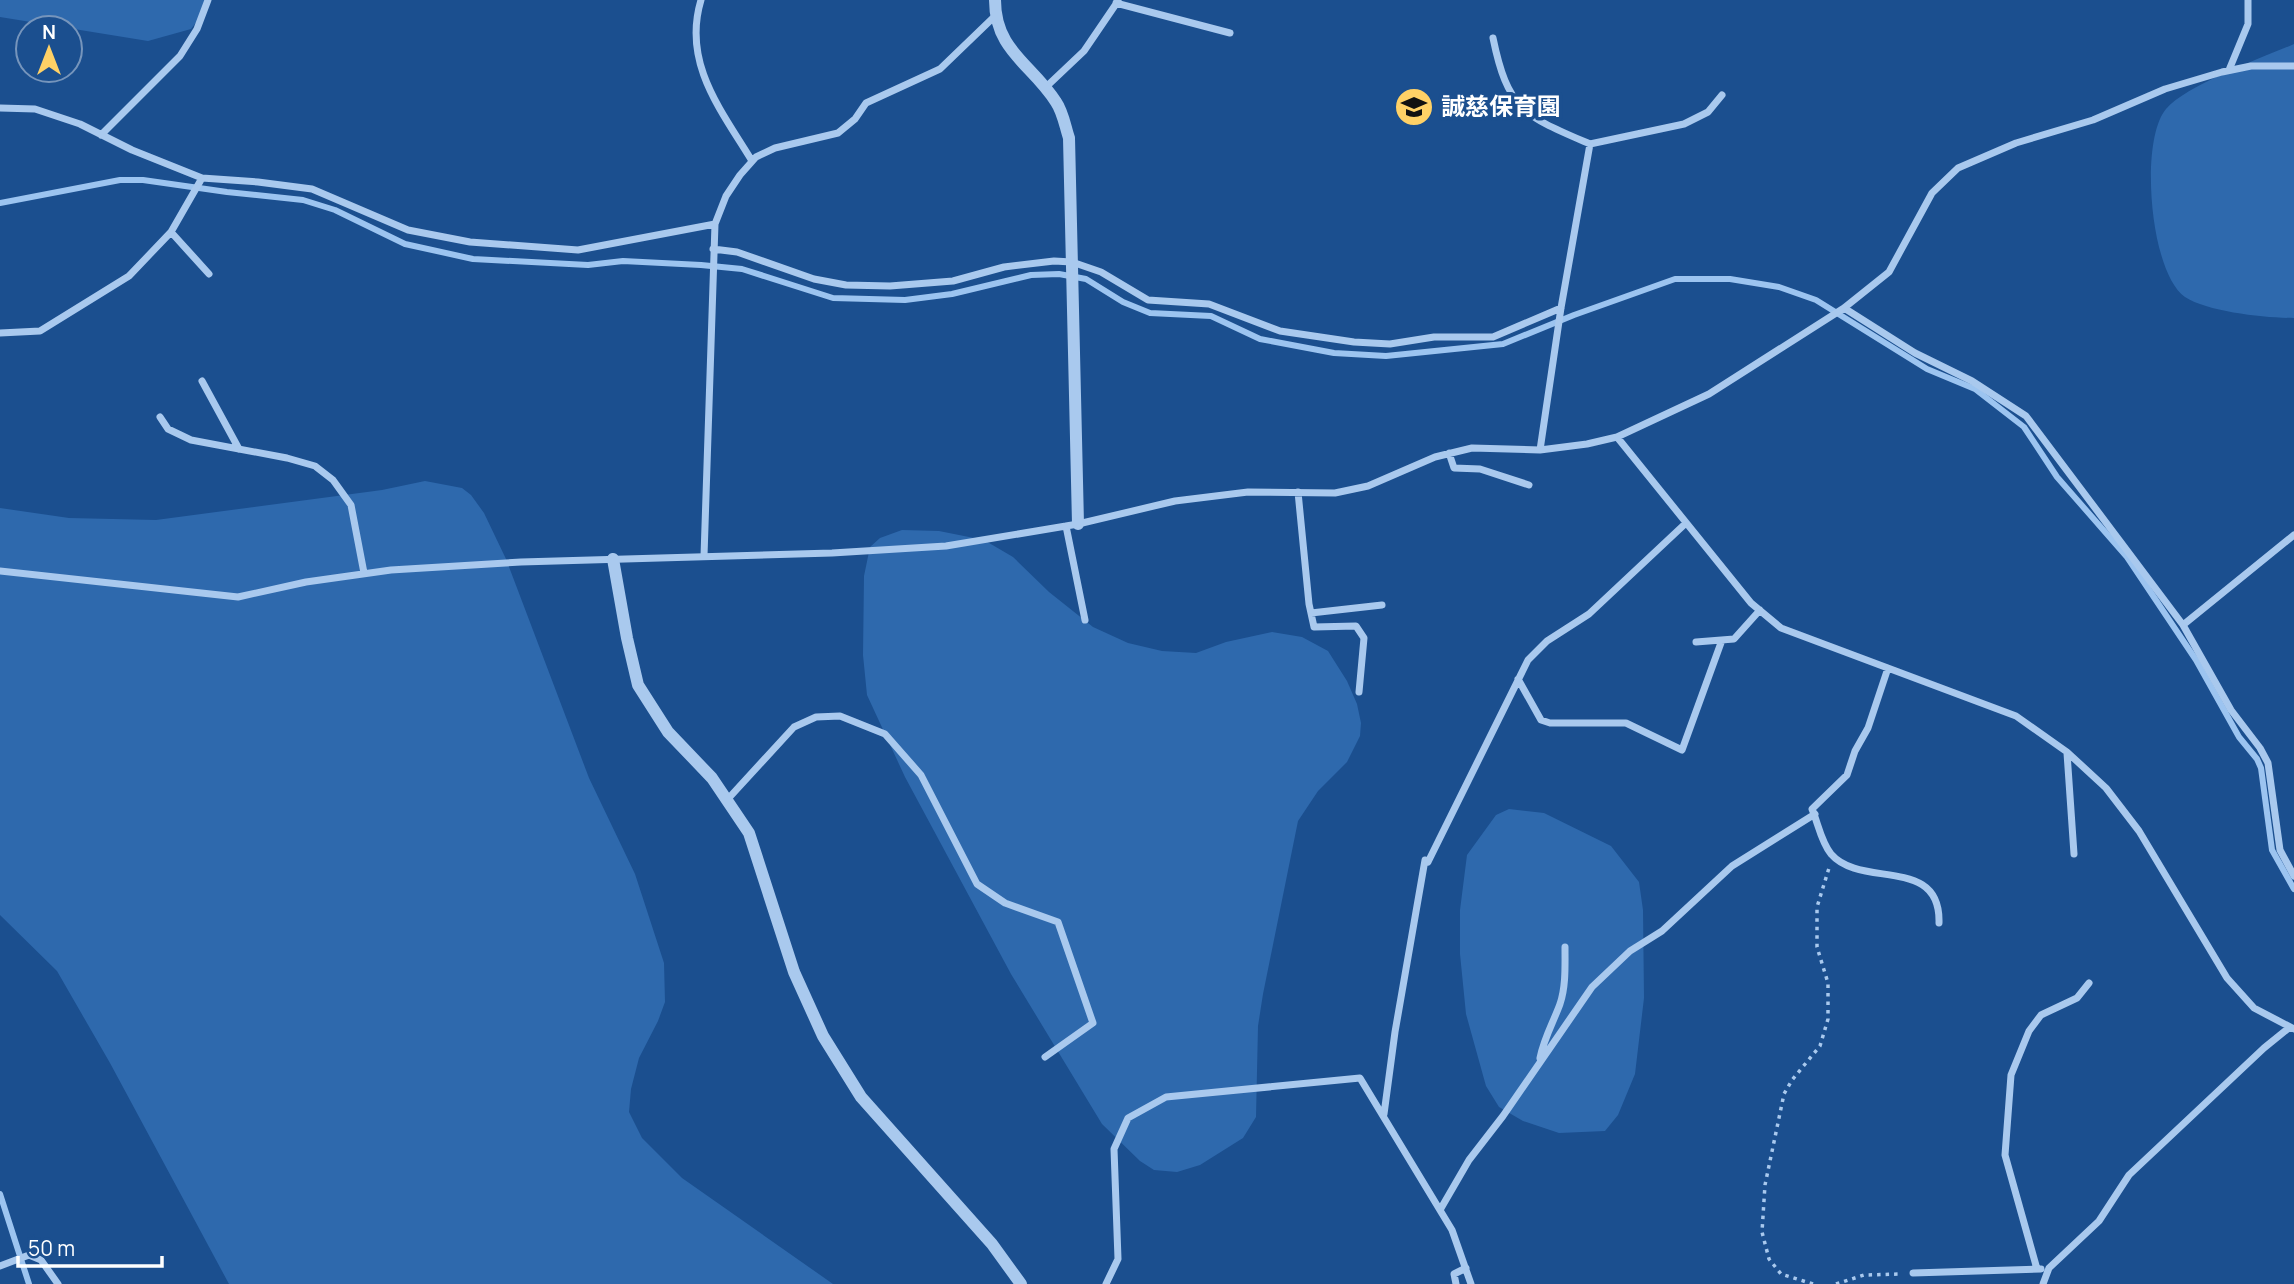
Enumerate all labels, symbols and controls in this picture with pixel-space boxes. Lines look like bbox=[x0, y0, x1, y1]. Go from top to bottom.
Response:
north arrow bbox=[14, 14, 84, 84]
text: N bbox=[42, 19, 56, 45]
school or university icon: 誠慈保育園 bbox=[1393, 86, 1435, 128]
place label: 誠慈保育園 bbox=[1441, 89, 1561, 122]
scale bar bbox=[18, 1224, 161, 1268]
text: 50 m bbox=[28, 1234, 75, 1262]

